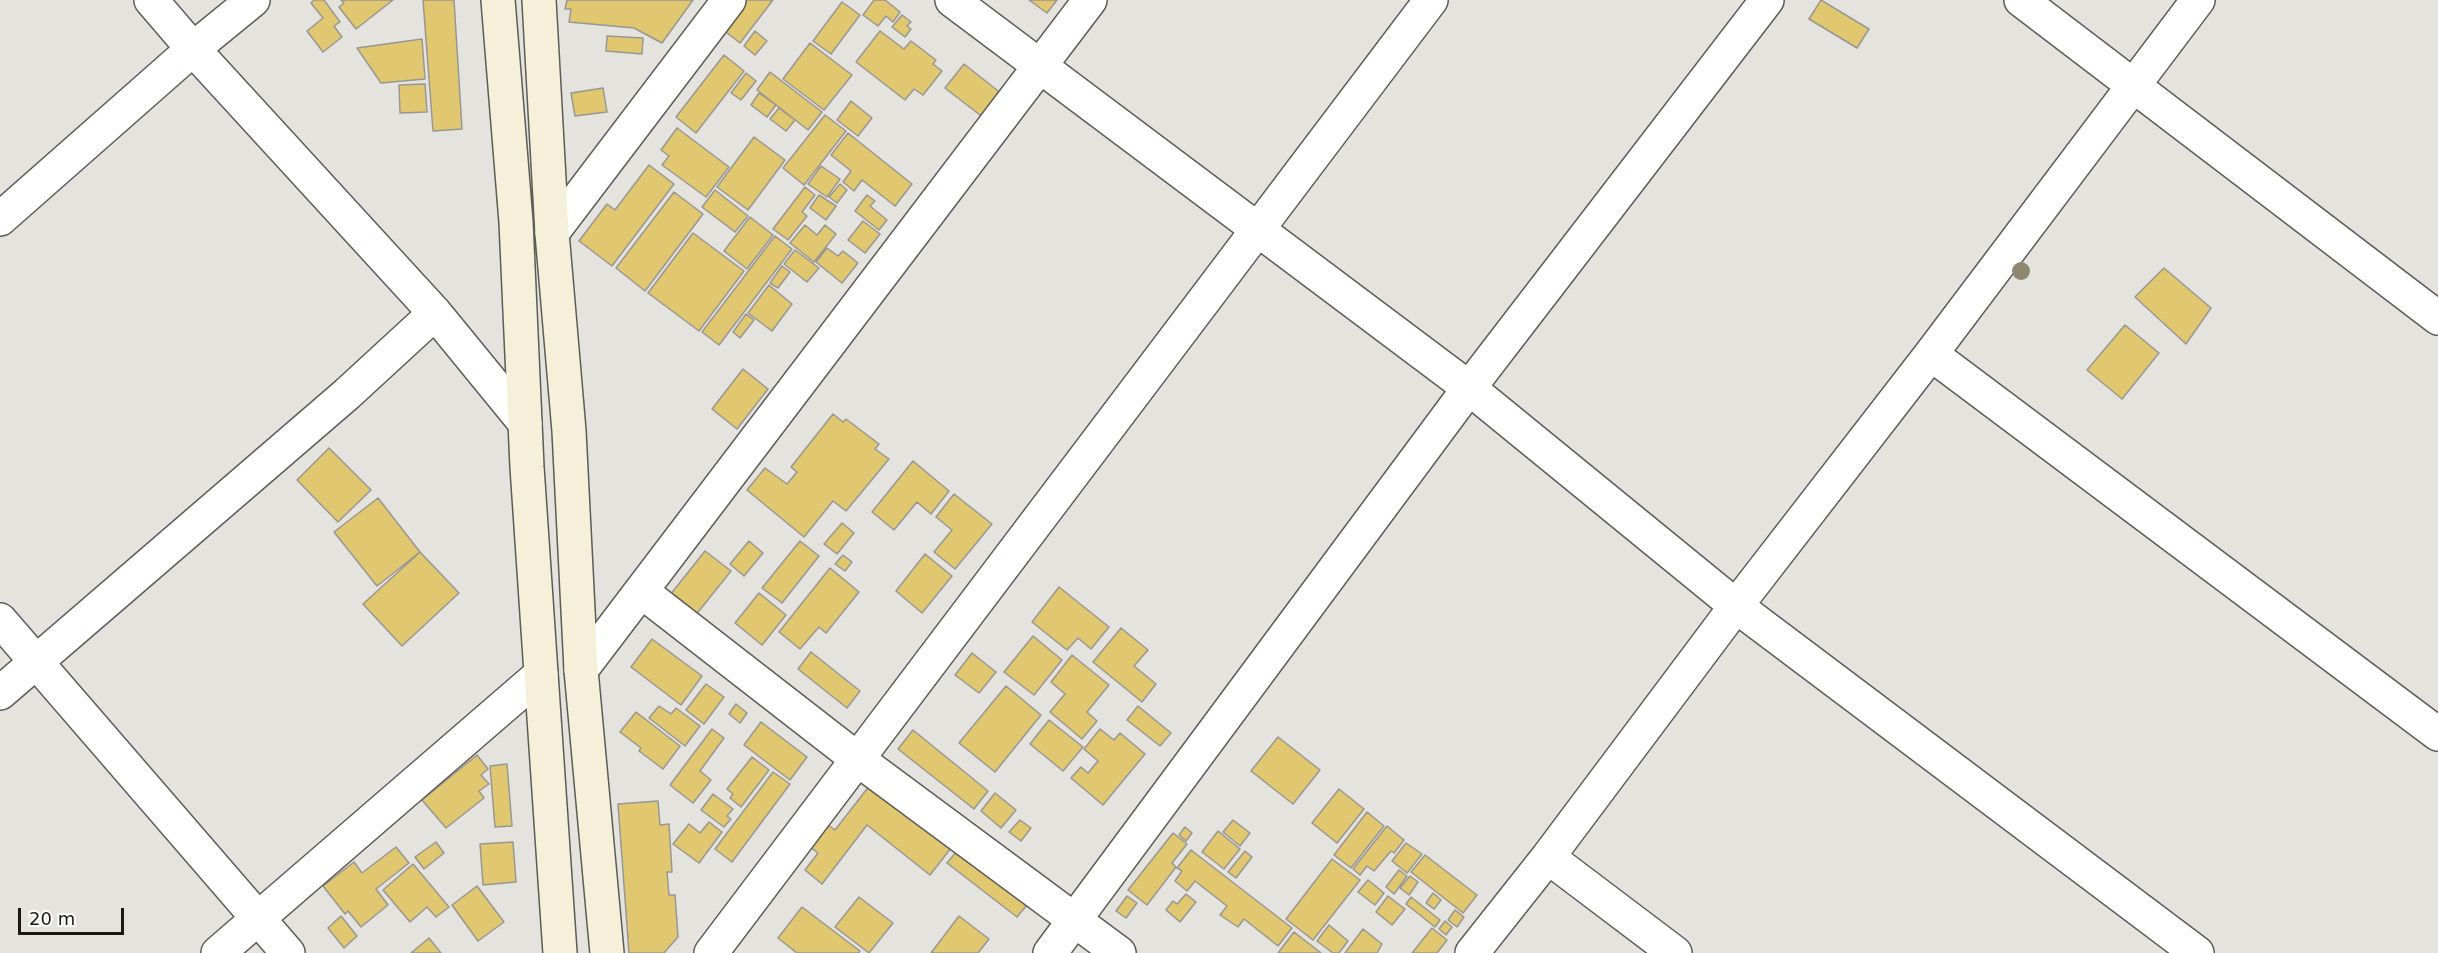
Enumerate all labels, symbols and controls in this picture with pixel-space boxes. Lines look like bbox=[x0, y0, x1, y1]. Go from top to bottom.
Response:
scale bar bbox=[21, 896, 128, 934]
text: 20 m bbox=[29, 908, 75, 929]

